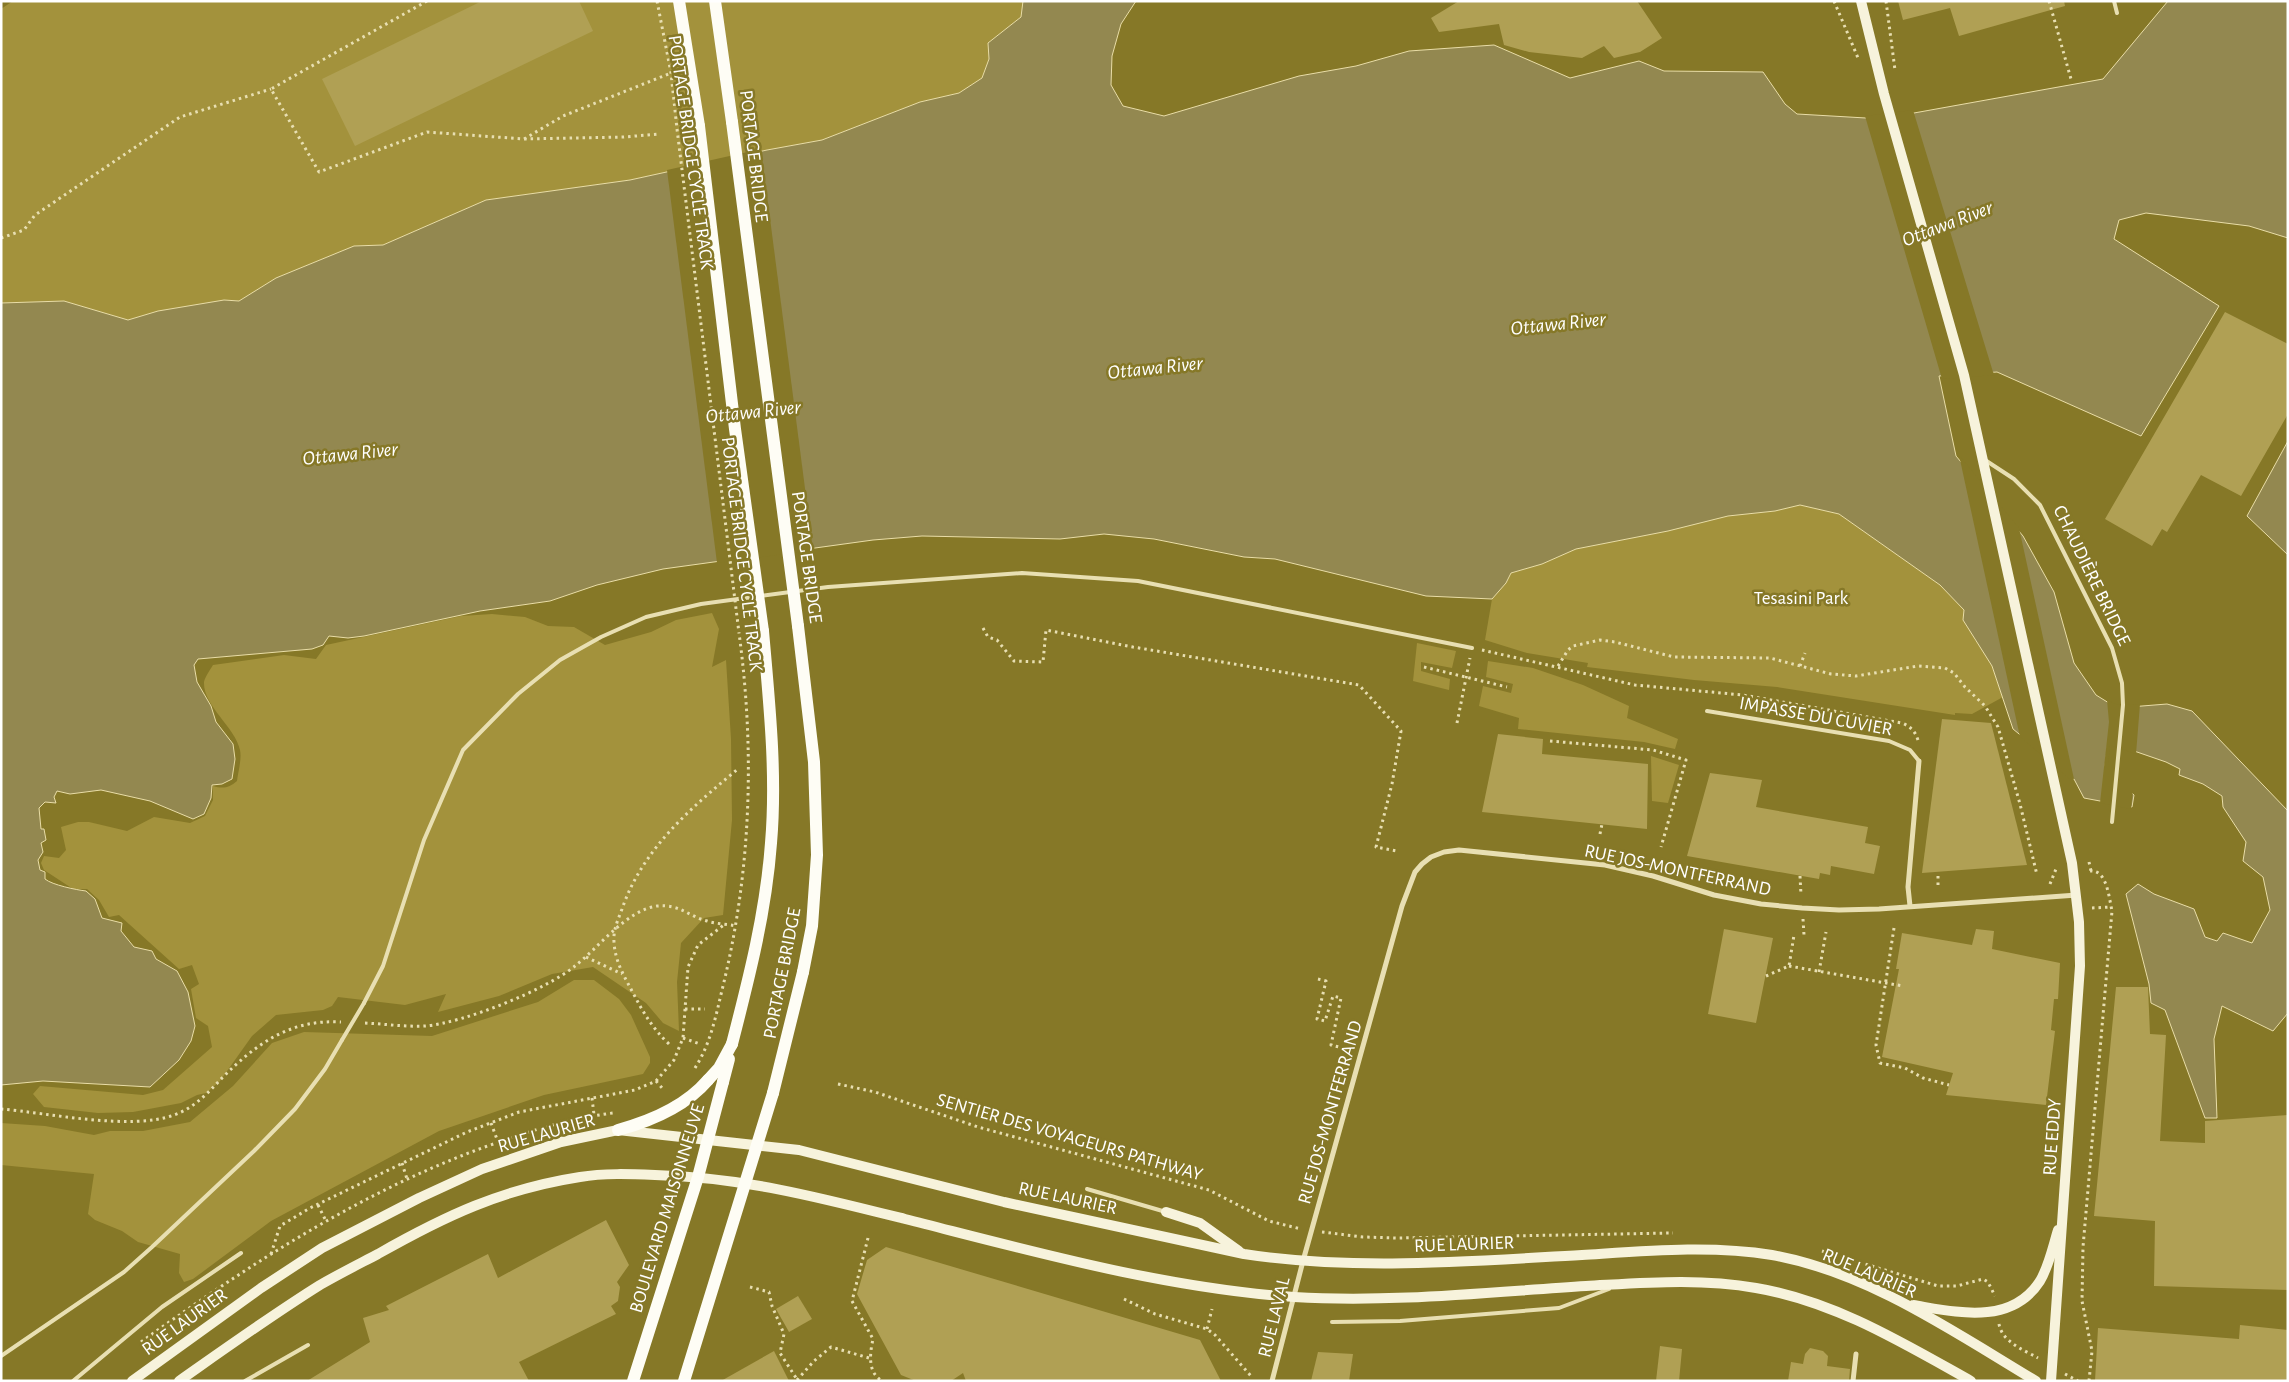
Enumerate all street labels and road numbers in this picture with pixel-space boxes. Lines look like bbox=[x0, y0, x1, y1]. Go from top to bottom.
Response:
street label: PORTAGE BRIDGE CYCLE TRACK bbox=[665, 34, 716, 271]
street label: PORTAGE BRIDGE bbox=[736, 89, 771, 223]
street label: PORTAGE BRIDGE CYCLE TRACK bbox=[718, 436, 765, 673]
street label: PORTAGE BRIDGE bbox=[788, 490, 825, 624]
street label: CHAUDIÈRE BRIDGE bbox=[2049, 502, 2136, 649]
street label: IMPASSE DU CUVIER bbox=[1738, 694, 1894, 739]
street label: RUE JOS-MONTFERRAND bbox=[1583, 841, 1773, 900]
street label: PORTAGE BRIDGE bbox=[760, 906, 805, 1040]
street label: RUE JOS-MONTFERRAND bbox=[1295, 1018, 1366, 1206]
street label: SENTIER DES VOYAGEURS PATHWAY bbox=[934, 1090, 1205, 1185]
street label: RUE EDDY bbox=[2040, 1098, 2065, 1176]
street label: BOULEVARD MAISONNEUVE bbox=[627, 1102, 708, 1315]
street label: RUE LAURIER bbox=[496, 1111, 597, 1156]
street label: RUE LAURIER bbox=[1017, 1179, 1119, 1218]
street label: RUE LAURIER bbox=[1414, 1233, 1514, 1256]
street label: RUE LAURIER bbox=[1820, 1245, 1919, 1302]
street label: RUE LAVAL bbox=[1255, 1275, 1294, 1359]
street label: RUE LAURIER bbox=[139, 1285, 231, 1359]

